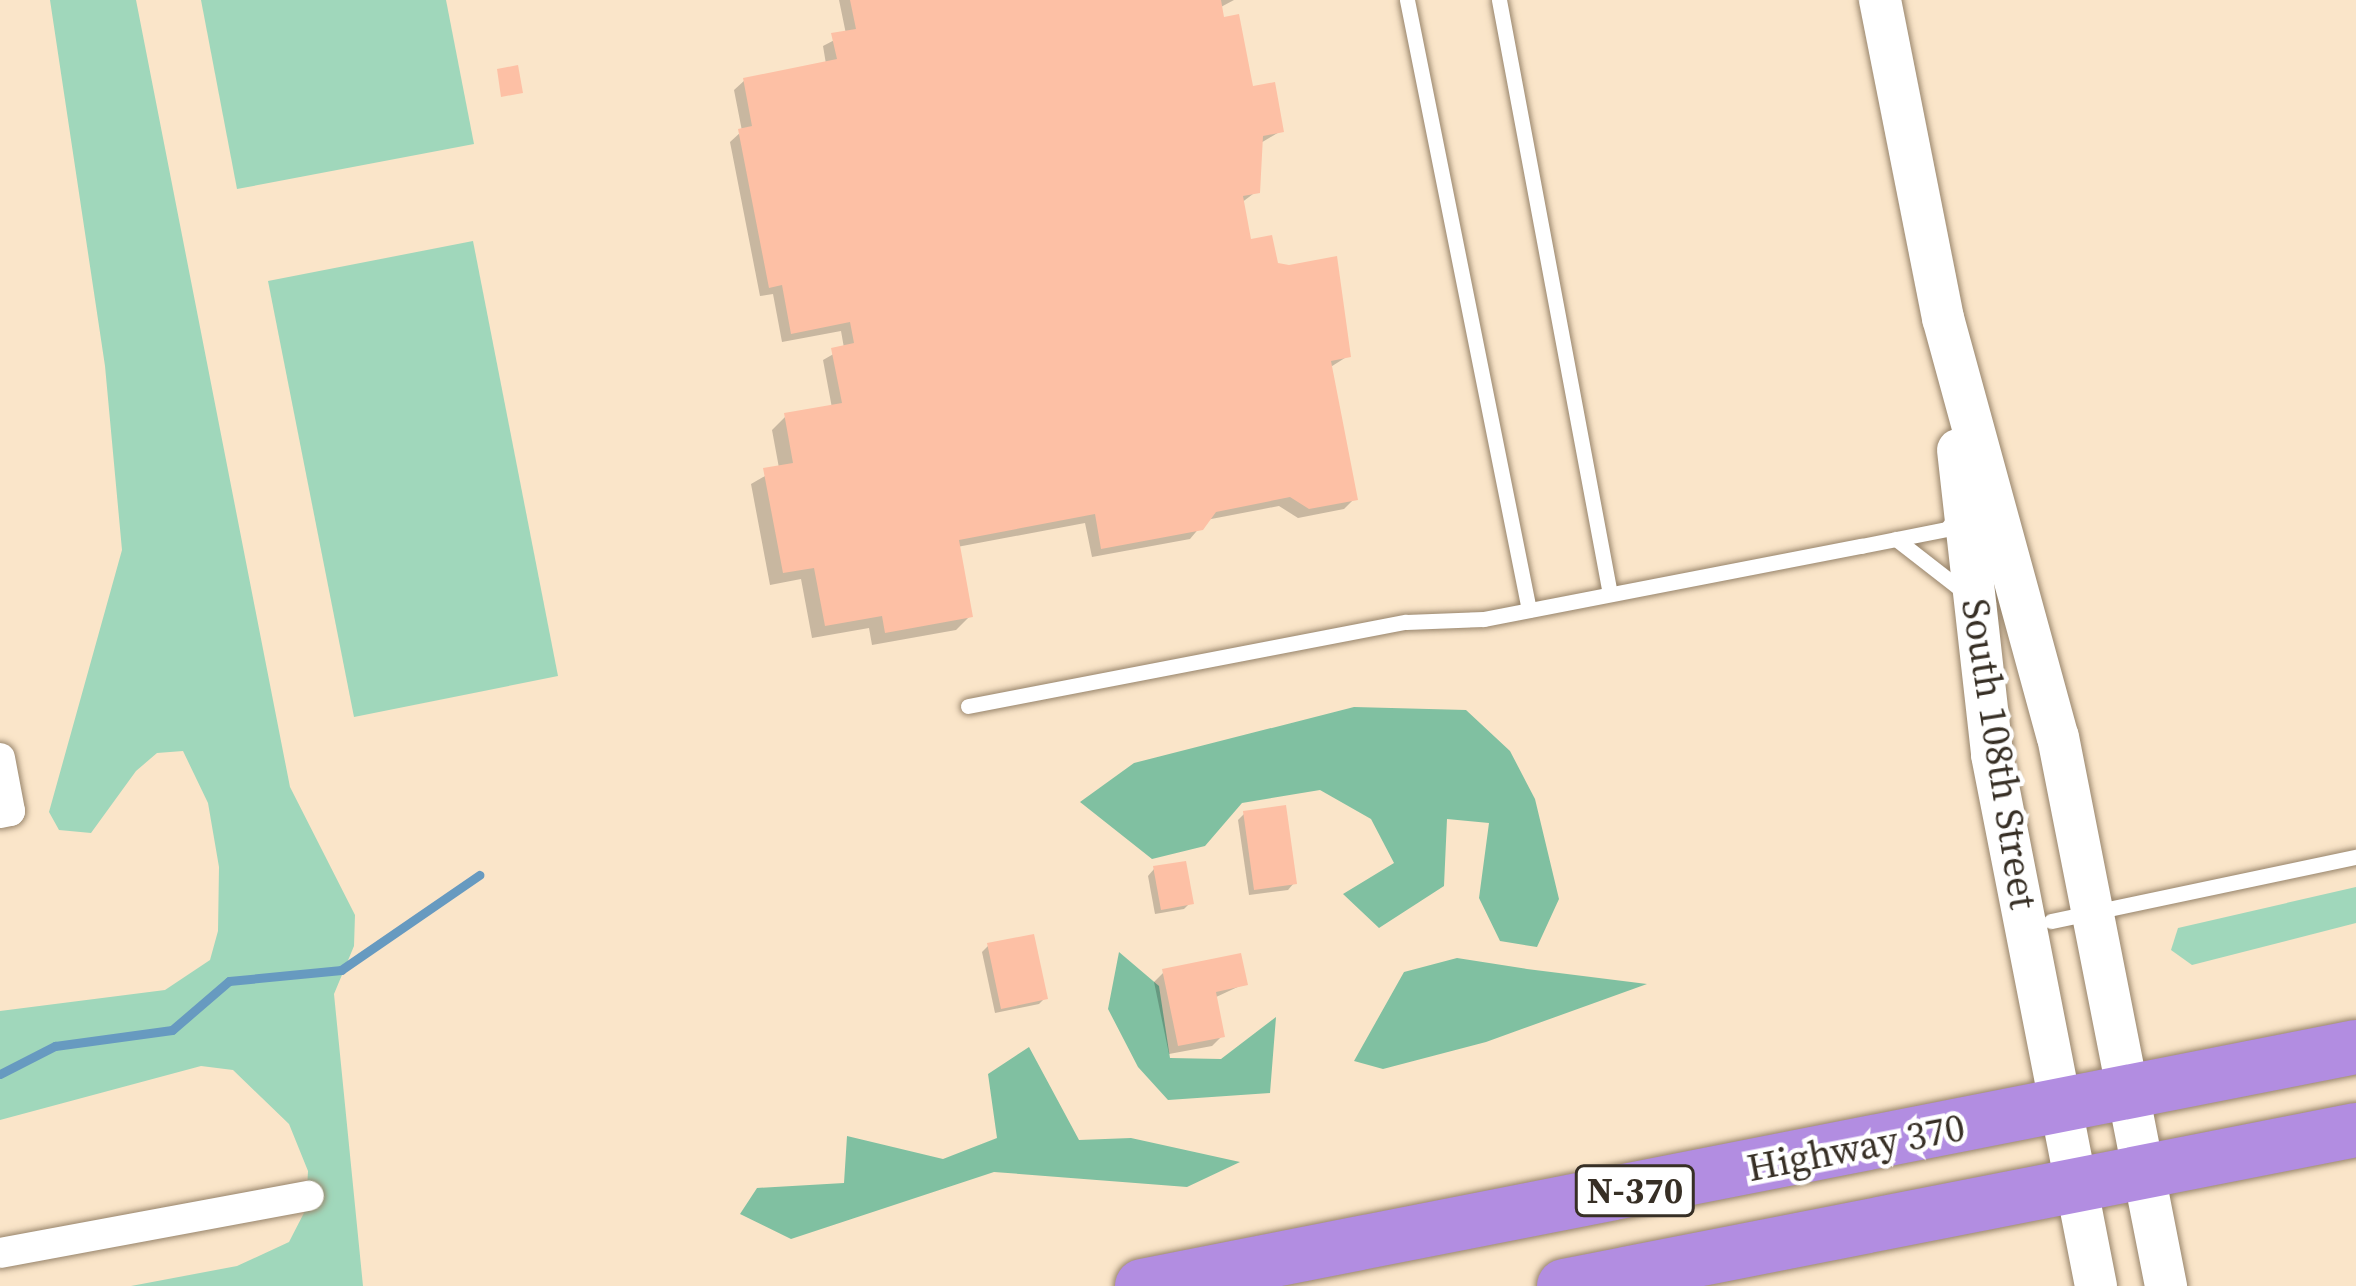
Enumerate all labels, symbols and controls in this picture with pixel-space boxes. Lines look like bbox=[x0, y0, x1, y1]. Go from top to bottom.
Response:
street label: South 108th Street bbox=[1951, 596, 2047, 912]
street label: Highway 370 bbox=[1743, 1104, 1969, 1192]
road number: N-370 bbox=[1572, 1161, 1698, 1221]

